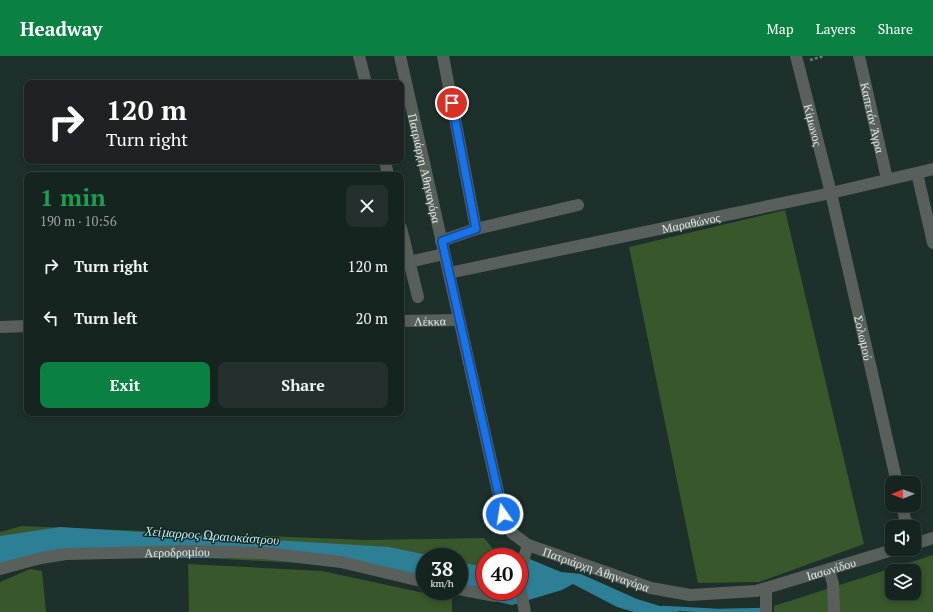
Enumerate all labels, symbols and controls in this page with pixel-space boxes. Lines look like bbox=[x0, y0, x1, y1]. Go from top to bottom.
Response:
text: Headway bbox=[20, 16, 102, 41]
text: Map bbox=[767, 19, 794, 38]
text: Layers bbox=[816, 19, 856, 38]
text: Share bbox=[878, 19, 913, 38]
street label: Καπετάν Άγρα bbox=[858, 81, 888, 155]
pin bbox=[435, 86, 469, 120]
text: 120 m bbox=[106, 91, 187, 128]
icon: arrive bbox=[441, 92, 463, 114]
icon: right bbox=[40, 96, 92, 148]
street label: Κίμωνος bbox=[801, 102, 826, 148]
street label: Πατριάρχη Αθηναγόρα bbox=[406, 112, 445, 225]
text: Turn right bbox=[106, 127, 188, 151]
text: 1 min bbox=[40, 181, 106, 213]
button: close bbox=[346, 185, 388, 227]
street label: Μαραθώνος bbox=[660, 209, 721, 236]
text: 190 m · 10:56 bbox=[40, 212, 117, 230]
icon: right bbox=[40, 255, 62, 277]
text: Turn right bbox=[74, 256, 149, 276]
text: 120 m bbox=[347, 256, 388, 276]
icon: left bbox=[40, 307, 62, 329]
text: Turn left bbox=[74, 308, 138, 328]
text: 20 m bbox=[355, 308, 388, 328]
street label: Λέκκα bbox=[414, 313, 447, 328]
street label: Σολωμού bbox=[852, 314, 876, 362]
button: Exit bbox=[40, 362, 210, 408]
button: Share bbox=[218, 362, 388, 408]
north arrow bbox=[885, 476, 921, 512]
map controls bbox=[885, 476, 921, 600]
position arrow bbox=[482, 493, 524, 535]
button: sound bbox=[885, 520, 921, 556]
water label: Χείμαρρος Ωραιοκάστρου bbox=[143, 521, 280, 549]
street label: Αεροδρομίου bbox=[144, 543, 210, 560]
street label: Πατριάρχη Αθηναγόρα bbox=[541, 543, 652, 595]
speed limit sign: 40 bbox=[476, 548, 528, 600]
street label: Ιασωνίδου bbox=[804, 554, 858, 583]
text: 38 bbox=[431, 555, 453, 582]
button: layers bbox=[885, 564, 921, 600]
text: km/h bbox=[430, 577, 454, 590]

